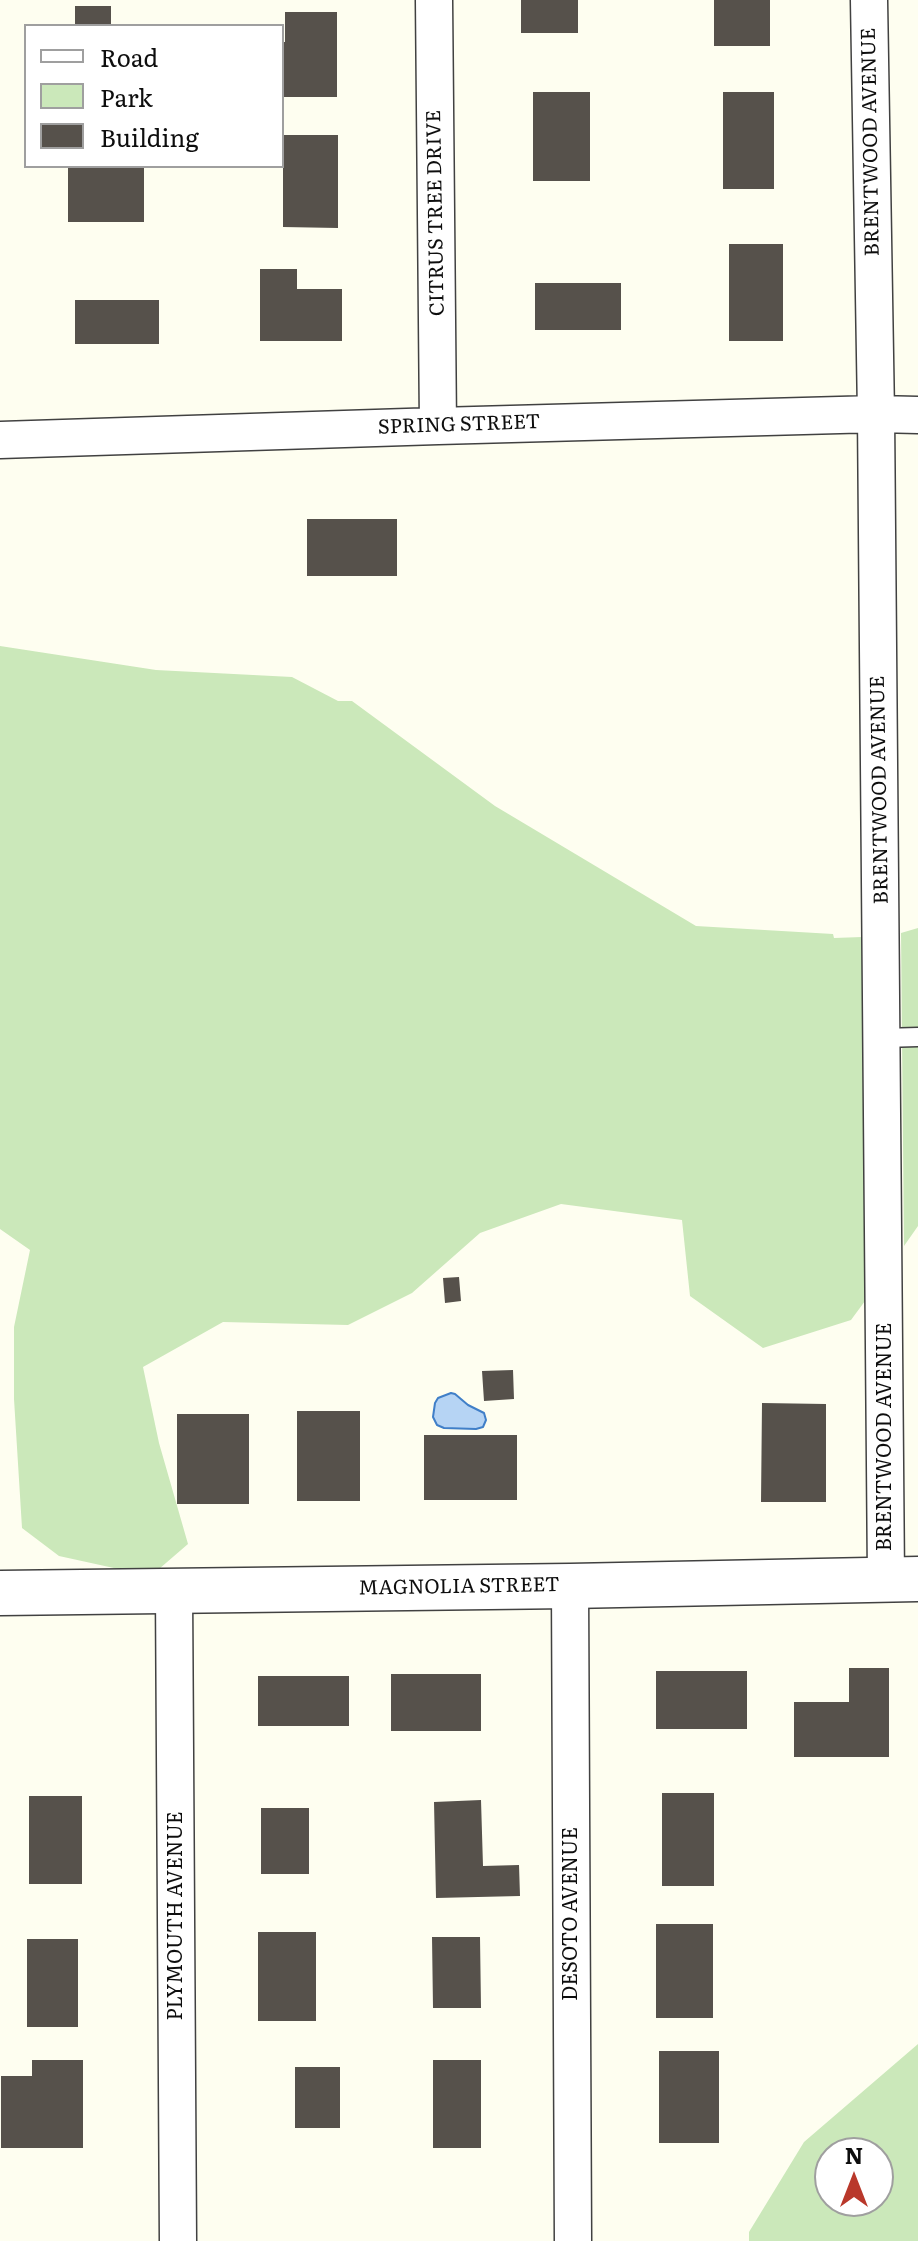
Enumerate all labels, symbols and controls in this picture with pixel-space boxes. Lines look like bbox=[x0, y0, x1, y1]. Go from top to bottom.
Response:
legend bbox=[24, 24, 284, 168]
street label: BRENTWOOD AVENUE bbox=[857, 27, 885, 257]
text: Road bbox=[100, 39, 158, 74]
text: Park bbox=[100, 79, 153, 114]
street label: CITRUS TREE DRIVE bbox=[422, 110, 450, 316]
text: Building bbox=[100, 119, 199, 154]
street label: SPRING STREET bbox=[377, 410, 541, 440]
street label: BRENTWOOD AVENUE bbox=[866, 675, 894, 905]
street label: BRENTWOOD AVENUE bbox=[873, 1323, 897, 1551]
street label: MAGNOLIA STREET bbox=[358, 1573, 560, 1601]
street label: PLYMOUTH AVENUE bbox=[164, 1812, 188, 2020]
street label: DESOTO AVENUE bbox=[559, 1827, 583, 2001]
north arrow bbox=[814, 2137, 894, 2217]
text: N bbox=[845, 2138, 863, 2171]

